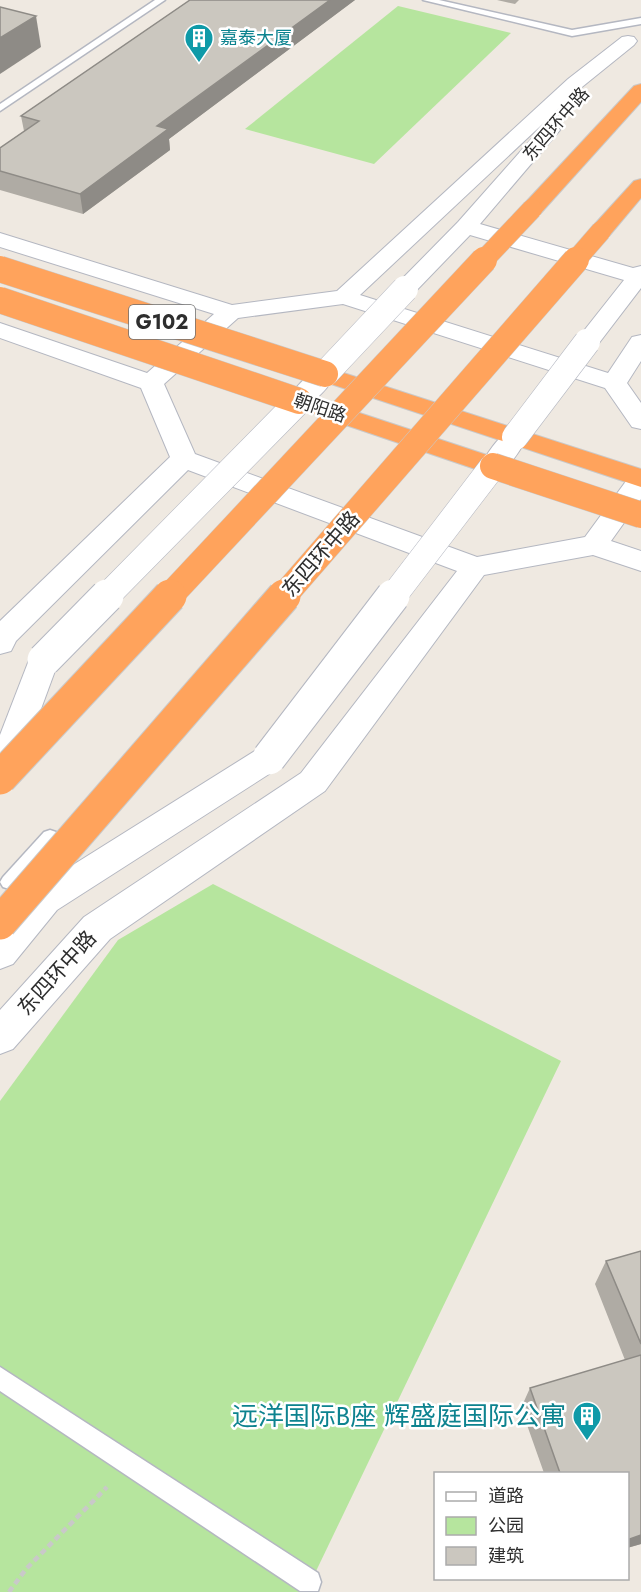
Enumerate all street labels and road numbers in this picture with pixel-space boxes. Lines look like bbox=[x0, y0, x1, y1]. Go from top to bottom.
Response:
street label: 东四环中路 bbox=[517, 82, 595, 166]
road number: G102 bbox=[129, 305, 195, 339]
street label: 朝阳路 bbox=[290, 387, 350, 429]
street label: 东四环中路 bbox=[275, 505, 367, 603]
street label: 东四环中路 bbox=[11, 924, 103, 1022]

